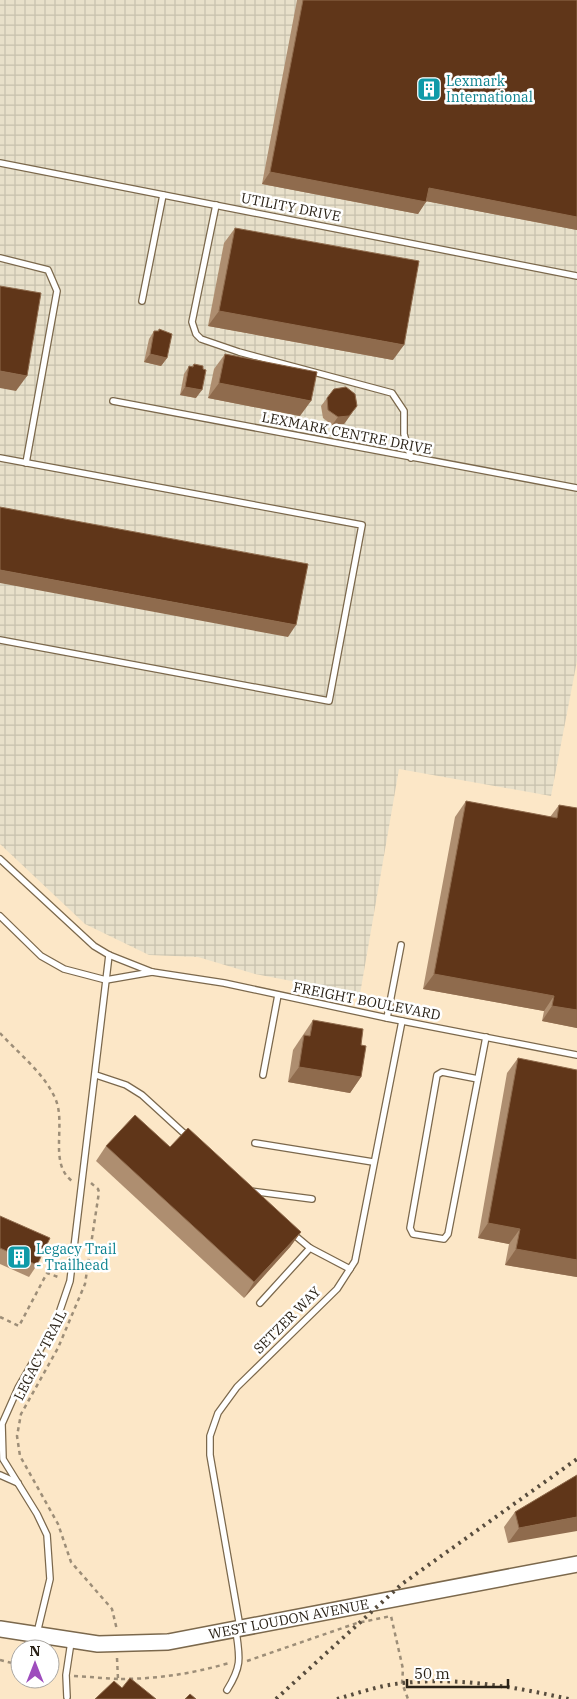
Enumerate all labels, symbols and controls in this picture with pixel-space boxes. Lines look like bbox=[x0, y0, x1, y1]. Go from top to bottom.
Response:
place label: Lexmark International bbox=[446, 72, 533, 106]
building icon: Lexmark International bbox=[416, 76, 442, 102]
street label: UTILITY DRIVE bbox=[240, 189, 342, 226]
street label: LEXMARK CENTRE DRIVE bbox=[260, 408, 434, 458]
street label: FREIGHT BOULEVARD bbox=[292, 978, 442, 1024]
place label: Legacy Trail - Trailhead bbox=[36, 1240, 116, 1274]
building icon: Legacy Trail - Trailhead bbox=[6, 1244, 32, 1270]
street label: SETZER WAY bbox=[250, 1283, 324, 1357]
street label: LEGACY TRAIL bbox=[9, 1307, 71, 1403]
street label: WEST LOUDON AVENUE bbox=[207, 1595, 370, 1643]
north arrow bbox=[10, 1639, 60, 1689]
text: N bbox=[29, 1642, 41, 1660]
scale bar bbox=[407, 1656, 508, 1688]
text: 50 m bbox=[414, 1664, 450, 1683]

